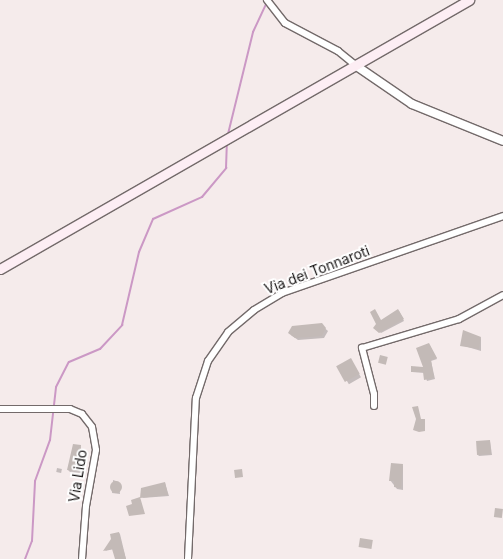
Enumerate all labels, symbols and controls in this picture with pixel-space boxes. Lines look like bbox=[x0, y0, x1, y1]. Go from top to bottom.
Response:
street label: Via dei Tonnaroti bbox=[262, 242, 372, 298]
street label: Via Lido bbox=[66, 448, 90, 504]

